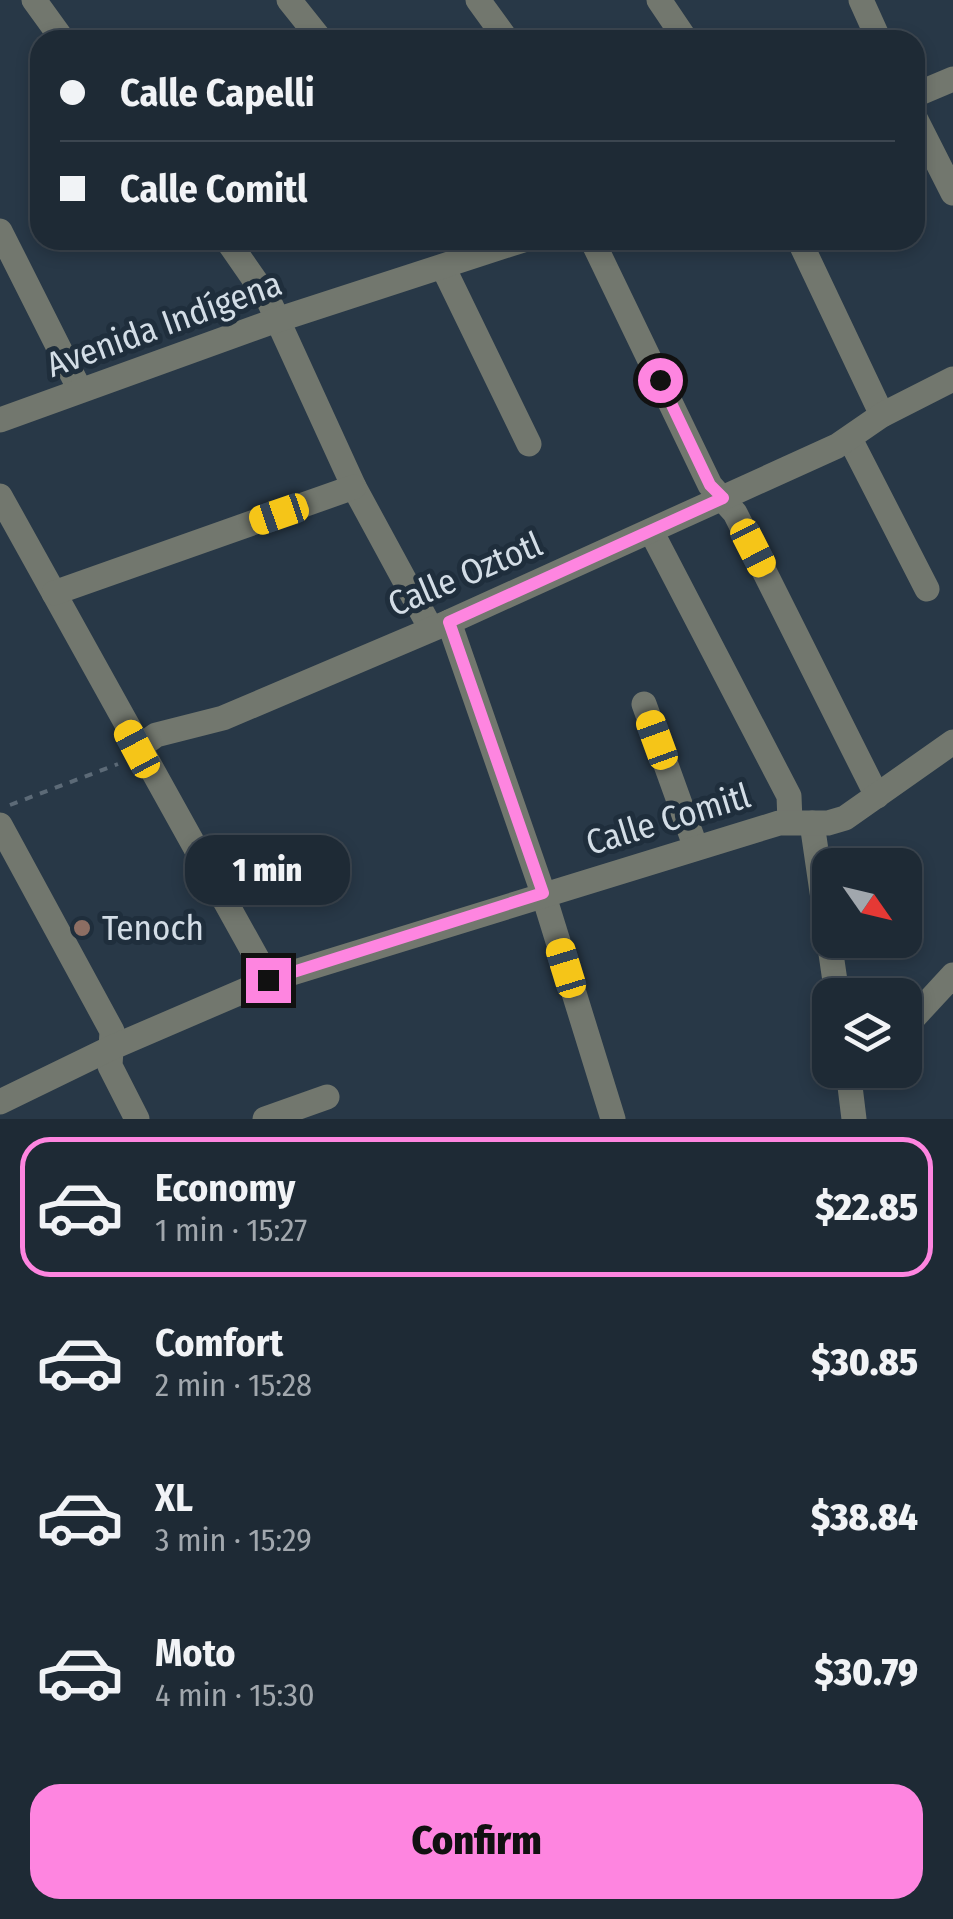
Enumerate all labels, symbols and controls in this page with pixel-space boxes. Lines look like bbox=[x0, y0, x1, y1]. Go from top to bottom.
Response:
text: Calle Capelli bbox=[120, 70, 315, 116]
text: Calle Comitl bbox=[120, 166, 307, 212]
street label: Avenida Indígena bbox=[41, 262, 287, 386]
route start bbox=[638, 358, 683, 403]
car bbox=[246, 490, 312, 538]
car bbox=[726, 514, 780, 582]
street label: Calle Oztotl bbox=[382, 523, 548, 625]
car bbox=[633, 707, 681, 773]
car bbox=[110, 715, 164, 783]
street label: Calle Comitl bbox=[581, 774, 755, 864]
callout: 1 min bbox=[186, 835, 350, 905]
north arrow bbox=[812, 848, 922, 958]
map controls bbox=[812, 848, 922, 1088]
text: 1 min bbox=[233, 851, 302, 889]
place label: Tenoch bbox=[102, 907, 204, 949]
marker: Tenoch bbox=[71, 917, 93, 939]
car bbox=[543, 935, 589, 1001]
route end bbox=[246, 958, 291, 1003]
button: layers bbox=[812, 978, 922, 1088]
icon: car bbox=[35, 1162, 125, 1252]
text: Economy bbox=[155, 1165, 295, 1211]
text: $22.85 bbox=[815, 1184, 918, 1230]
text: 1 min · 15:27 bbox=[155, 1211, 307, 1249]
icon: car bbox=[35, 1317, 125, 1407]
text: Comfort bbox=[155, 1320, 283, 1366]
text: $30.85 bbox=[811, 1339, 918, 1385]
text: 2 min · 15:28 bbox=[155, 1366, 312, 1404]
icon: car bbox=[35, 1472, 125, 1562]
text: XL bbox=[155, 1475, 193, 1521]
text: $38.84 bbox=[811, 1494, 918, 1540]
text: 3 min · 15:29 bbox=[155, 1521, 312, 1559]
icon: car bbox=[35, 1627, 125, 1717]
text: Moto bbox=[155, 1630, 236, 1676]
text: $30.79 bbox=[814, 1649, 918, 1695]
text: 4 min · 15:30 bbox=[155, 1676, 315, 1714]
button: Confirm bbox=[30, 1784, 923, 1899]

